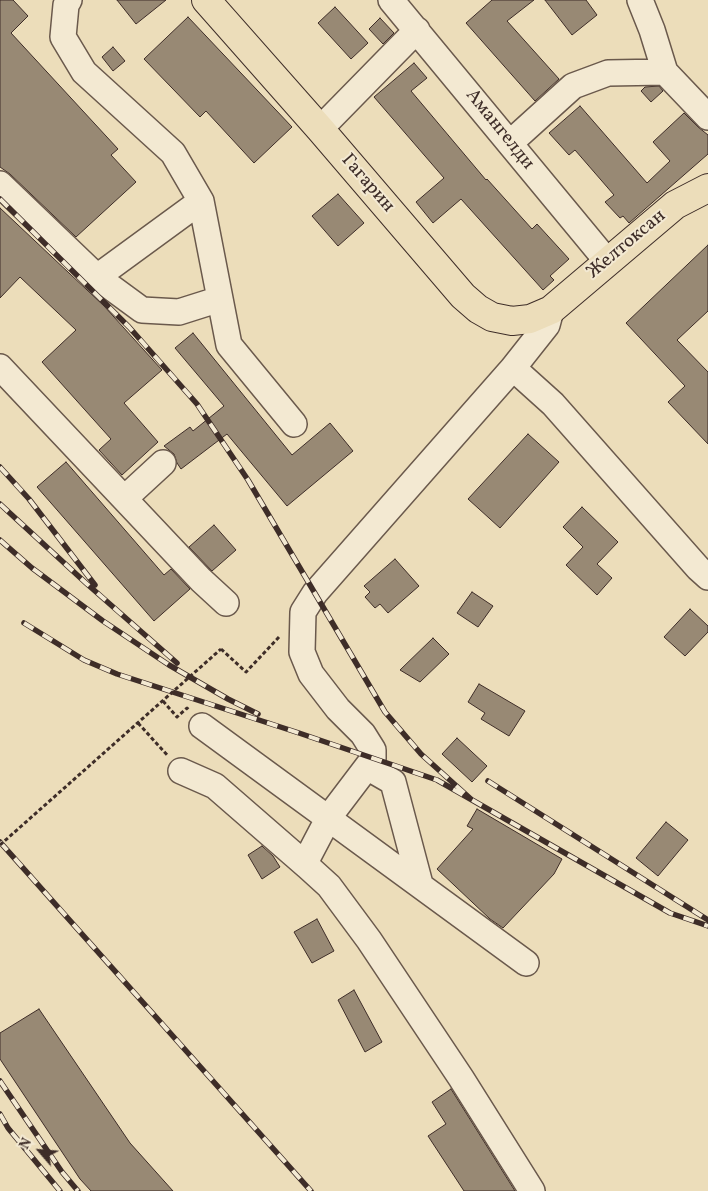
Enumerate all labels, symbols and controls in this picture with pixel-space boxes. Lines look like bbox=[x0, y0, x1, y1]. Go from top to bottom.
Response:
street label: Амангелди bbox=[460, 85, 538, 175]
street label: Гагарин bbox=[335, 150, 399, 218]
street label: Желтоксан bbox=[583, 205, 671, 285]
north arrow bbox=[15, 1126, 65, 1176]
text: N bbox=[15, 1135, 37, 1153]

